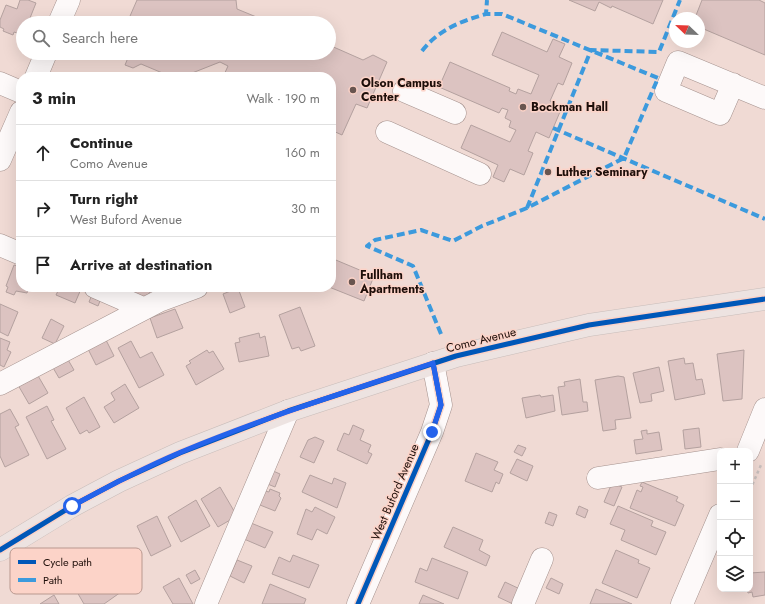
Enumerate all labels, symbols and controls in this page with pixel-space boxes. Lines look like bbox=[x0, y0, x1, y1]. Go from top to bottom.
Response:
north arrow bbox=[669, 12, 705, 48]
search box bbox=[16, 16, 336, 60]
icon: search bbox=[30, 27, 52, 49]
text: Search here bbox=[62, 27, 138, 49]
place label: Olson Campus Center bbox=[361, 74, 442, 106]
marker: Olson Campus Center bbox=[348, 85, 358, 95]
text: 3 min bbox=[32, 86, 76, 110]
text: Walk · 190 m bbox=[247, 89, 320, 108]
place label: Bockman Hall bbox=[531, 98, 608, 116]
marker: Bockman Hall bbox=[518, 102, 528, 112]
text: Continue bbox=[70, 132, 133, 154]
icon: ahead bbox=[32, 142, 54, 164]
text: 160 m bbox=[285, 143, 320, 162]
text: Como Avenue bbox=[70, 154, 148, 173]
place label: Luther Seminary bbox=[556, 163, 648, 181]
marker: Luther Seminary bbox=[543, 167, 553, 177]
text: Turn right bbox=[70, 188, 138, 210]
icon: right bbox=[32, 198, 54, 220]
text: 30 m bbox=[291, 199, 320, 218]
text: West Buford Avenue bbox=[70, 210, 182, 229]
icon: arrive bbox=[32, 254, 54, 276]
text: Arrive at destination bbox=[70, 254, 212, 276]
place label: Fullham Apartments bbox=[359, 266, 425, 298]
marker: Fullham Apartments bbox=[347, 277, 357, 287]
street label: Como Avenue bbox=[444, 323, 518, 357]
route end bbox=[423, 423, 441, 441]
street label: West Buford Avenue bbox=[367, 441, 423, 543]
map controls bbox=[717, 448, 753, 592]
button: + bbox=[717, 448, 753, 484]
button: − bbox=[717, 484, 753, 520]
route start bbox=[63, 497, 81, 515]
button: locate bbox=[717, 520, 753, 556]
legend bbox=[10, 548, 142, 594]
text: Cycle path bbox=[43, 554, 92, 570]
button: layers bbox=[717, 556, 753, 592]
text: Path bbox=[43, 572, 62, 588]

